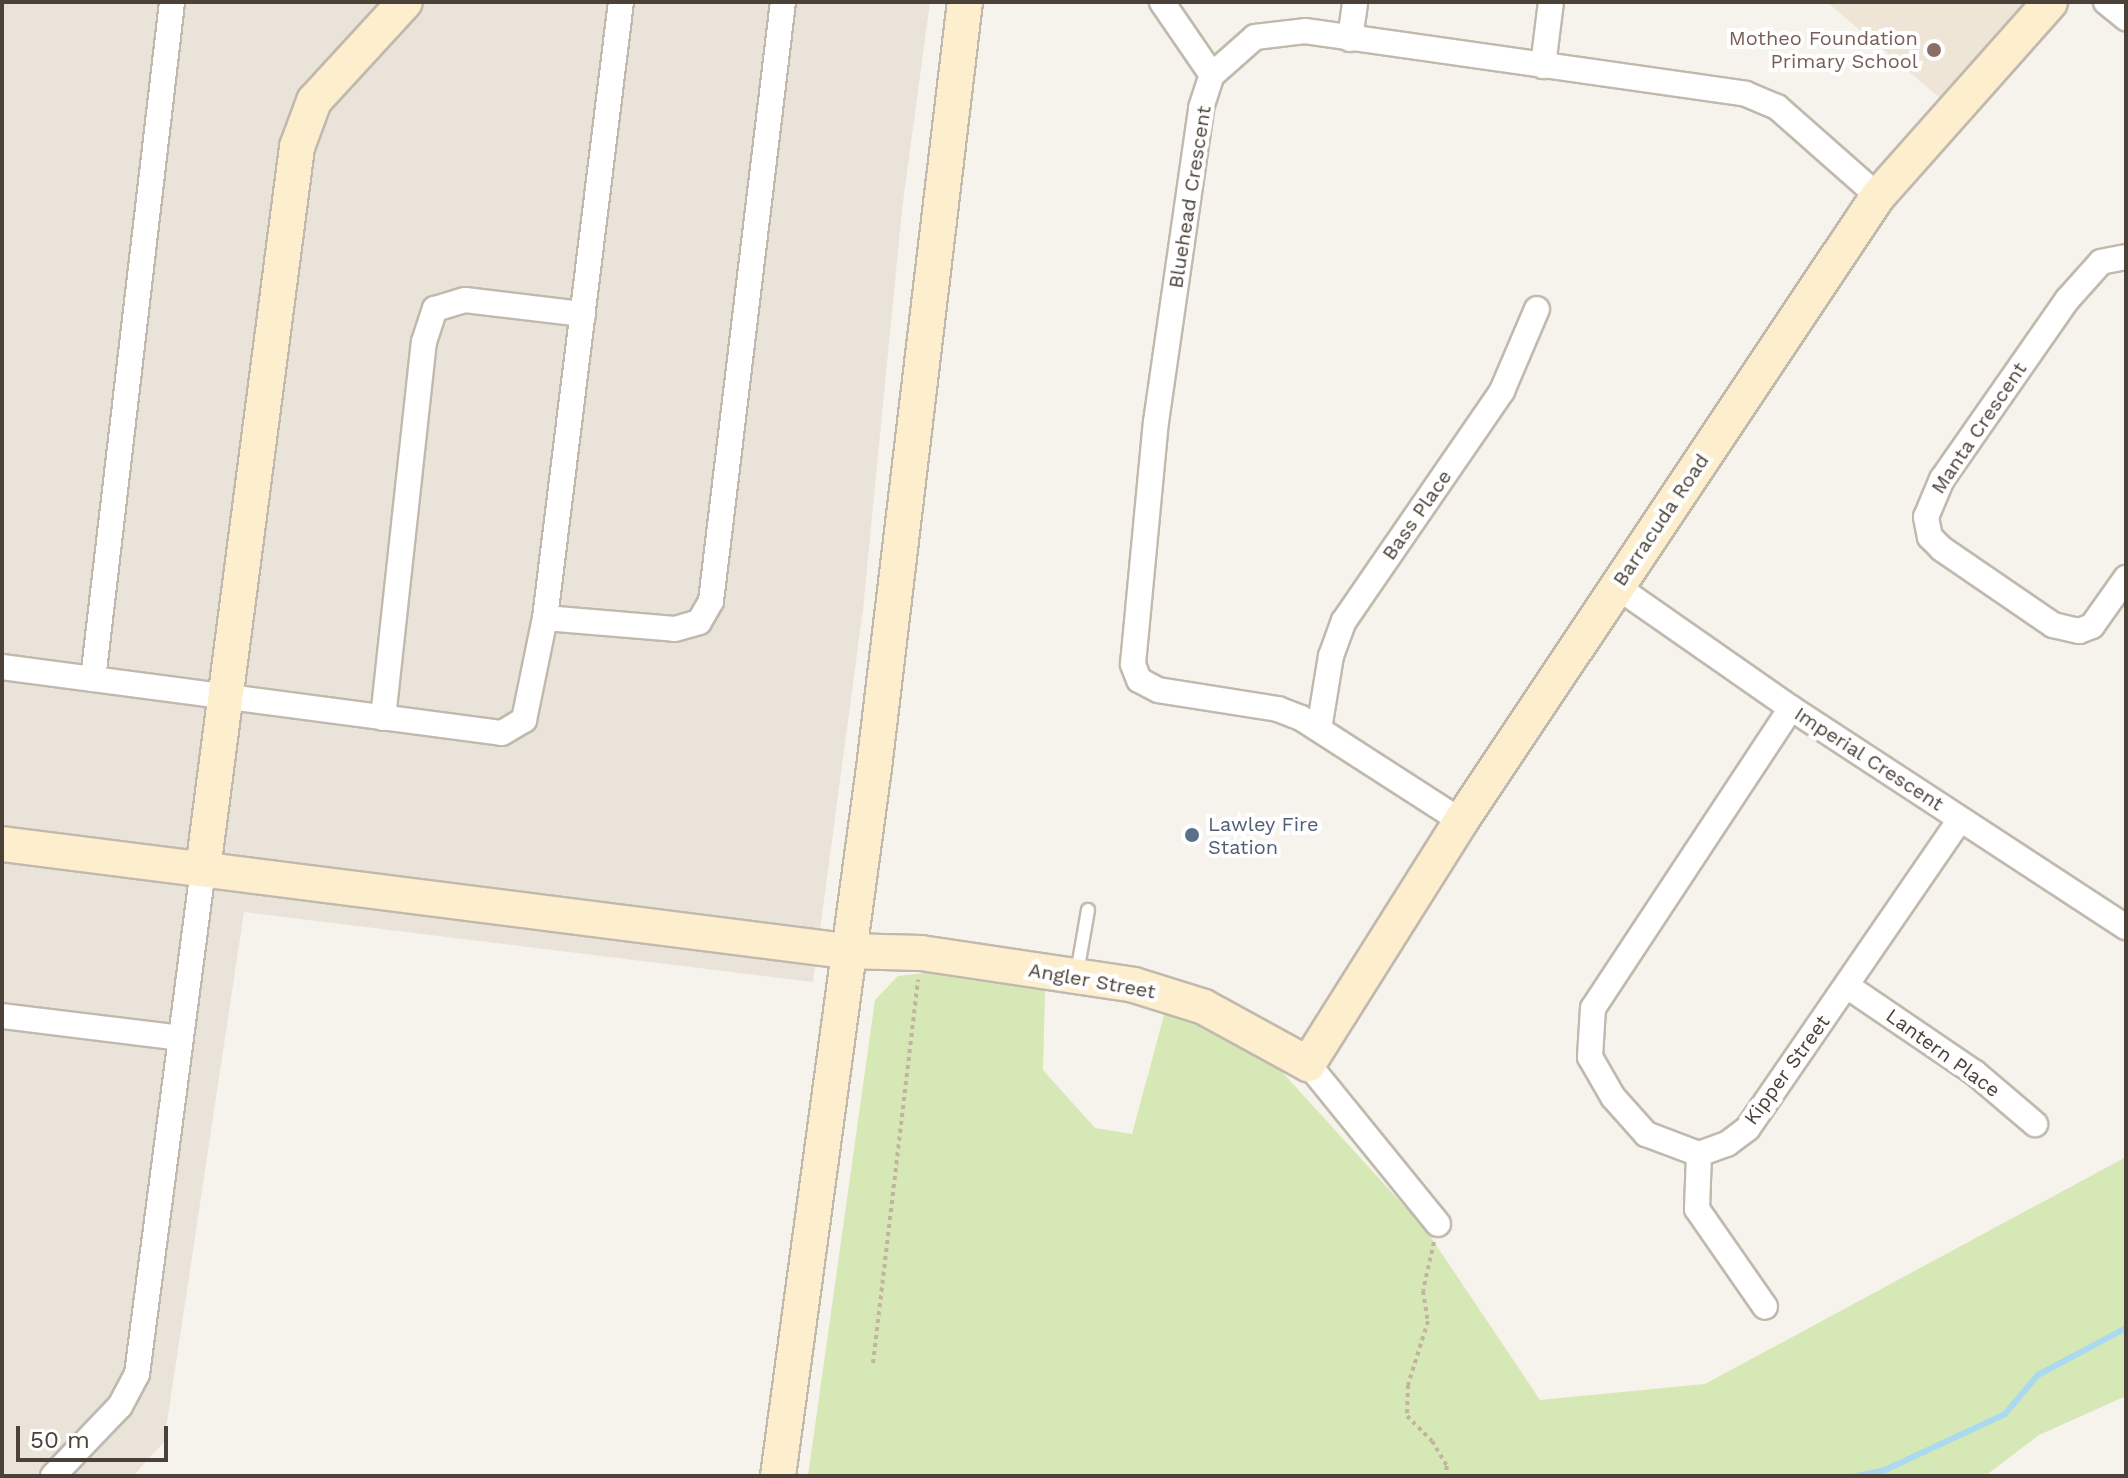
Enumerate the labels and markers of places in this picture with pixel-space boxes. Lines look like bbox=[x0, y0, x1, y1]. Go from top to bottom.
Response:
place label: Motheo Foundation Primary School bbox=[1729, 26, 1918, 73]
marker: Motheo Foundation Primary School bbox=[1925, 41, 1943, 59]
place label: Lawley Fire Station bbox=[1208, 812, 1319, 859]
marker: Lawley Fire Station bbox=[1183, 826, 1201, 844]

